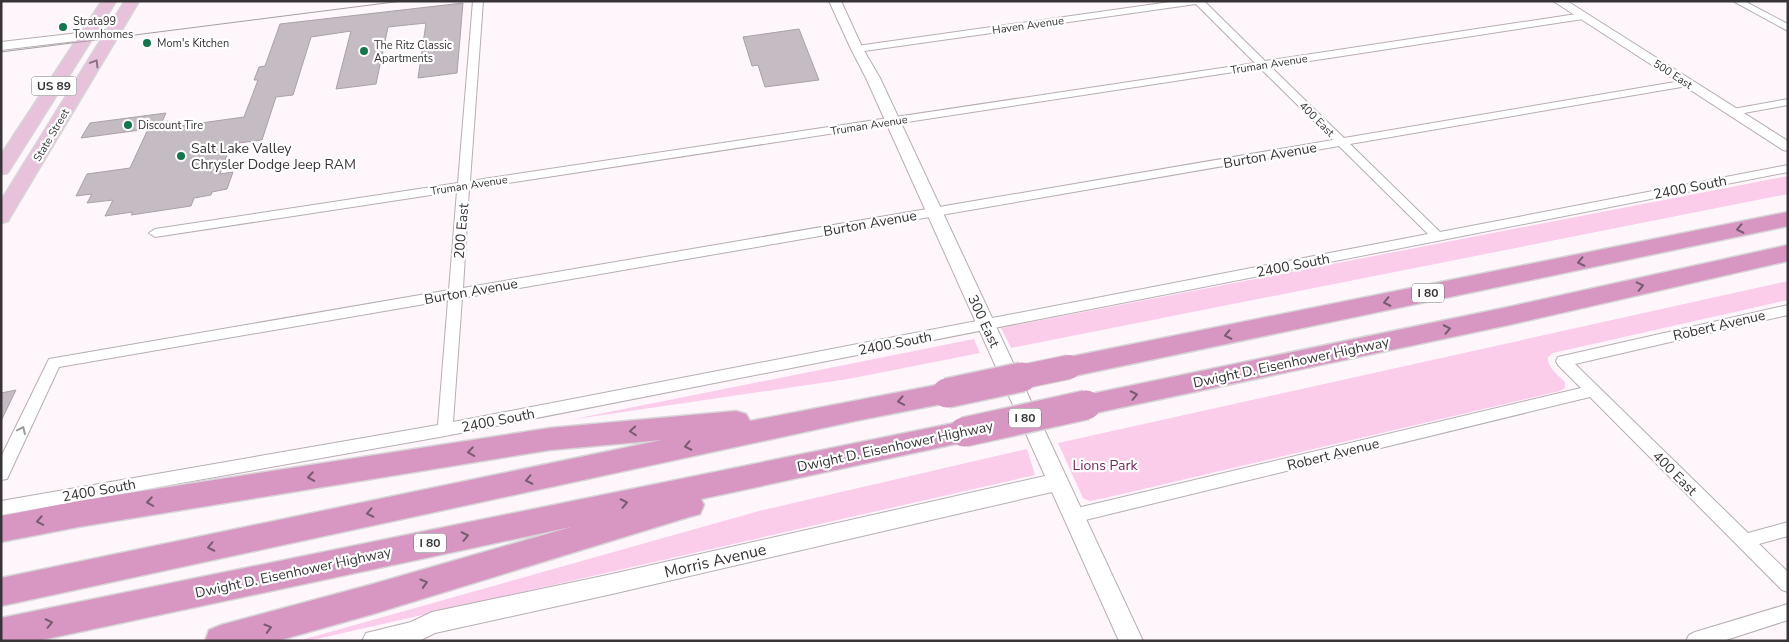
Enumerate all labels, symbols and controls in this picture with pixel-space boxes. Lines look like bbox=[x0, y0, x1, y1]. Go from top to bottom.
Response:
street label: Haven Avenue bbox=[991, 13, 1065, 38]
place label: Strata99 Townhomes bbox=[73, 14, 133, 42]
marker: Strata99 Townhomes bbox=[57, 21, 69, 33]
place label: Mom's Kitchen bbox=[157, 36, 229, 51]
marker: Mom's Kitchen bbox=[141, 37, 153, 49]
place label: The Ritz Classic Apartments bbox=[374, 38, 452, 66]
marker: The Ritz Classic Apartments bbox=[358, 45, 370, 57]
street label: Truman Avenue bbox=[1230, 51, 1309, 78]
street label: 500 East bbox=[1650, 56, 1695, 93]
one-way arrow bbox=[88, 60, 98, 69]
road number: US 89 bbox=[32, 76, 76, 95]
street label: 400 East bbox=[1296, 99, 1338, 140]
street label: State Street bbox=[30, 106, 73, 164]
street label: Truman Avenue bbox=[830, 112, 909, 139]
place label: Discount Tire bbox=[138, 118, 203, 133]
marker: Discount Tire bbox=[122, 119, 134, 131]
street label: Burton Avenue bbox=[1222, 138, 1318, 173]
place label: Salt Lake Valley Chrysler Dodge Jeep RAM bbox=[191, 139, 356, 174]
marker: Salt Lake Valley Chrysler Dodge Jeep RAM bbox=[175, 150, 187, 162]
street label: 2400 South bbox=[1652, 171, 1728, 204]
street label: Truman Avenue bbox=[430, 172, 509, 199]
street label: 200 East bbox=[450, 202, 473, 260]
street label: Burton Avenue bbox=[822, 206, 918, 241]
one-way arrow bbox=[1736, 223, 1744, 234]
street label: 2400 South bbox=[1255, 249, 1331, 282]
one-way arrow bbox=[1576, 256, 1585, 267]
street label: Burton Avenue bbox=[423, 274, 519, 309]
one-way arrow bbox=[1636, 282, 1645, 292]
road number: I 80 bbox=[1412, 284, 1444, 302]
street label: 300 East bbox=[963, 292, 1004, 351]
one-way arrow bbox=[1383, 296, 1392, 306]
street label: Robert Avenue bbox=[1671, 306, 1767, 345]
one-way arrow bbox=[1443, 324, 1452, 335]
street label: 2400 South bbox=[857, 327, 933, 360]
one-way arrow bbox=[1224, 329, 1233, 339]
street label: Dwight D. Eisenhower Highway bbox=[1191, 332, 1392, 393]
one-way arrow bbox=[1130, 390, 1139, 400]
one-way arrow bbox=[897, 396, 905, 406]
street label: 2400 South bbox=[460, 404, 536, 437]
road number: I 80 bbox=[1009, 408, 1041, 428]
street label: Dwight D. Eisenhower Highway bbox=[795, 416, 996, 477]
one-way arrow bbox=[16, 426, 26, 435]
one-way arrow bbox=[628, 426, 636, 437]
street label: Robert Avenue bbox=[1285, 434, 1381, 475]
one-way arrow bbox=[683, 440, 692, 451]
one-way arrow bbox=[467, 446, 476, 456]
street label: 400 East bbox=[1648, 447, 1701, 500]
park label: Lions Park bbox=[1073, 456, 1138, 475]
one-way arrow bbox=[307, 471, 315, 481]
one-way arrow bbox=[524, 474, 533, 484]
street label: 2400 South bbox=[61, 475, 137, 506]
one-way arrow bbox=[146, 496, 154, 507]
one-way arrow bbox=[620, 498, 629, 509]
one-way arrow bbox=[366, 508, 374, 518]
one-way arrow bbox=[35, 515, 44, 526]
one-way arrow bbox=[461, 531, 470, 542]
road number: I 80 bbox=[414, 534, 446, 552]
street label: Morris Avenue bbox=[662, 539, 768, 583]
one-way arrow bbox=[207, 541, 215, 552]
street label: Dwight D. Eisenhower Highway bbox=[193, 542, 394, 603]
one-way arrow bbox=[420, 579, 428, 589]
one-way arrow bbox=[45, 618, 53, 628]
one-way arrow bbox=[263, 623, 272, 633]

